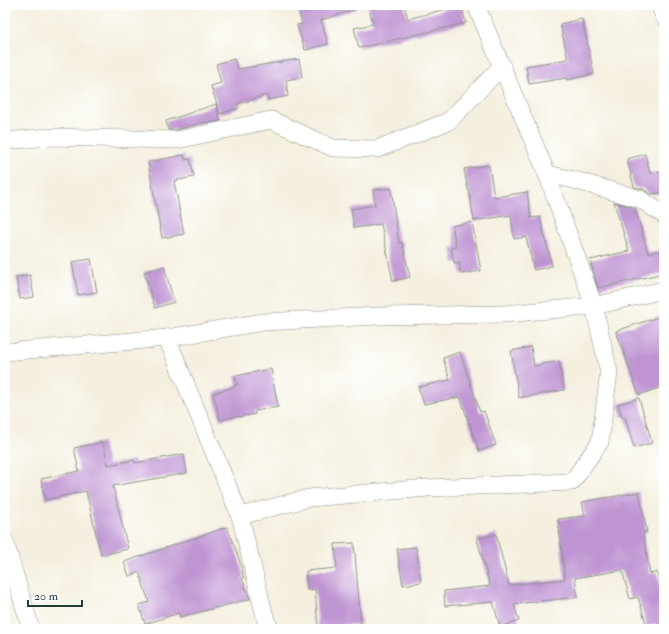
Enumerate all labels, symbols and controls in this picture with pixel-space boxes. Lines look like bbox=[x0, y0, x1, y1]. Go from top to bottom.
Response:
scale bar bbox=[28, 582, 82, 608]
text: 20 m bbox=[34, 589, 59, 604]

